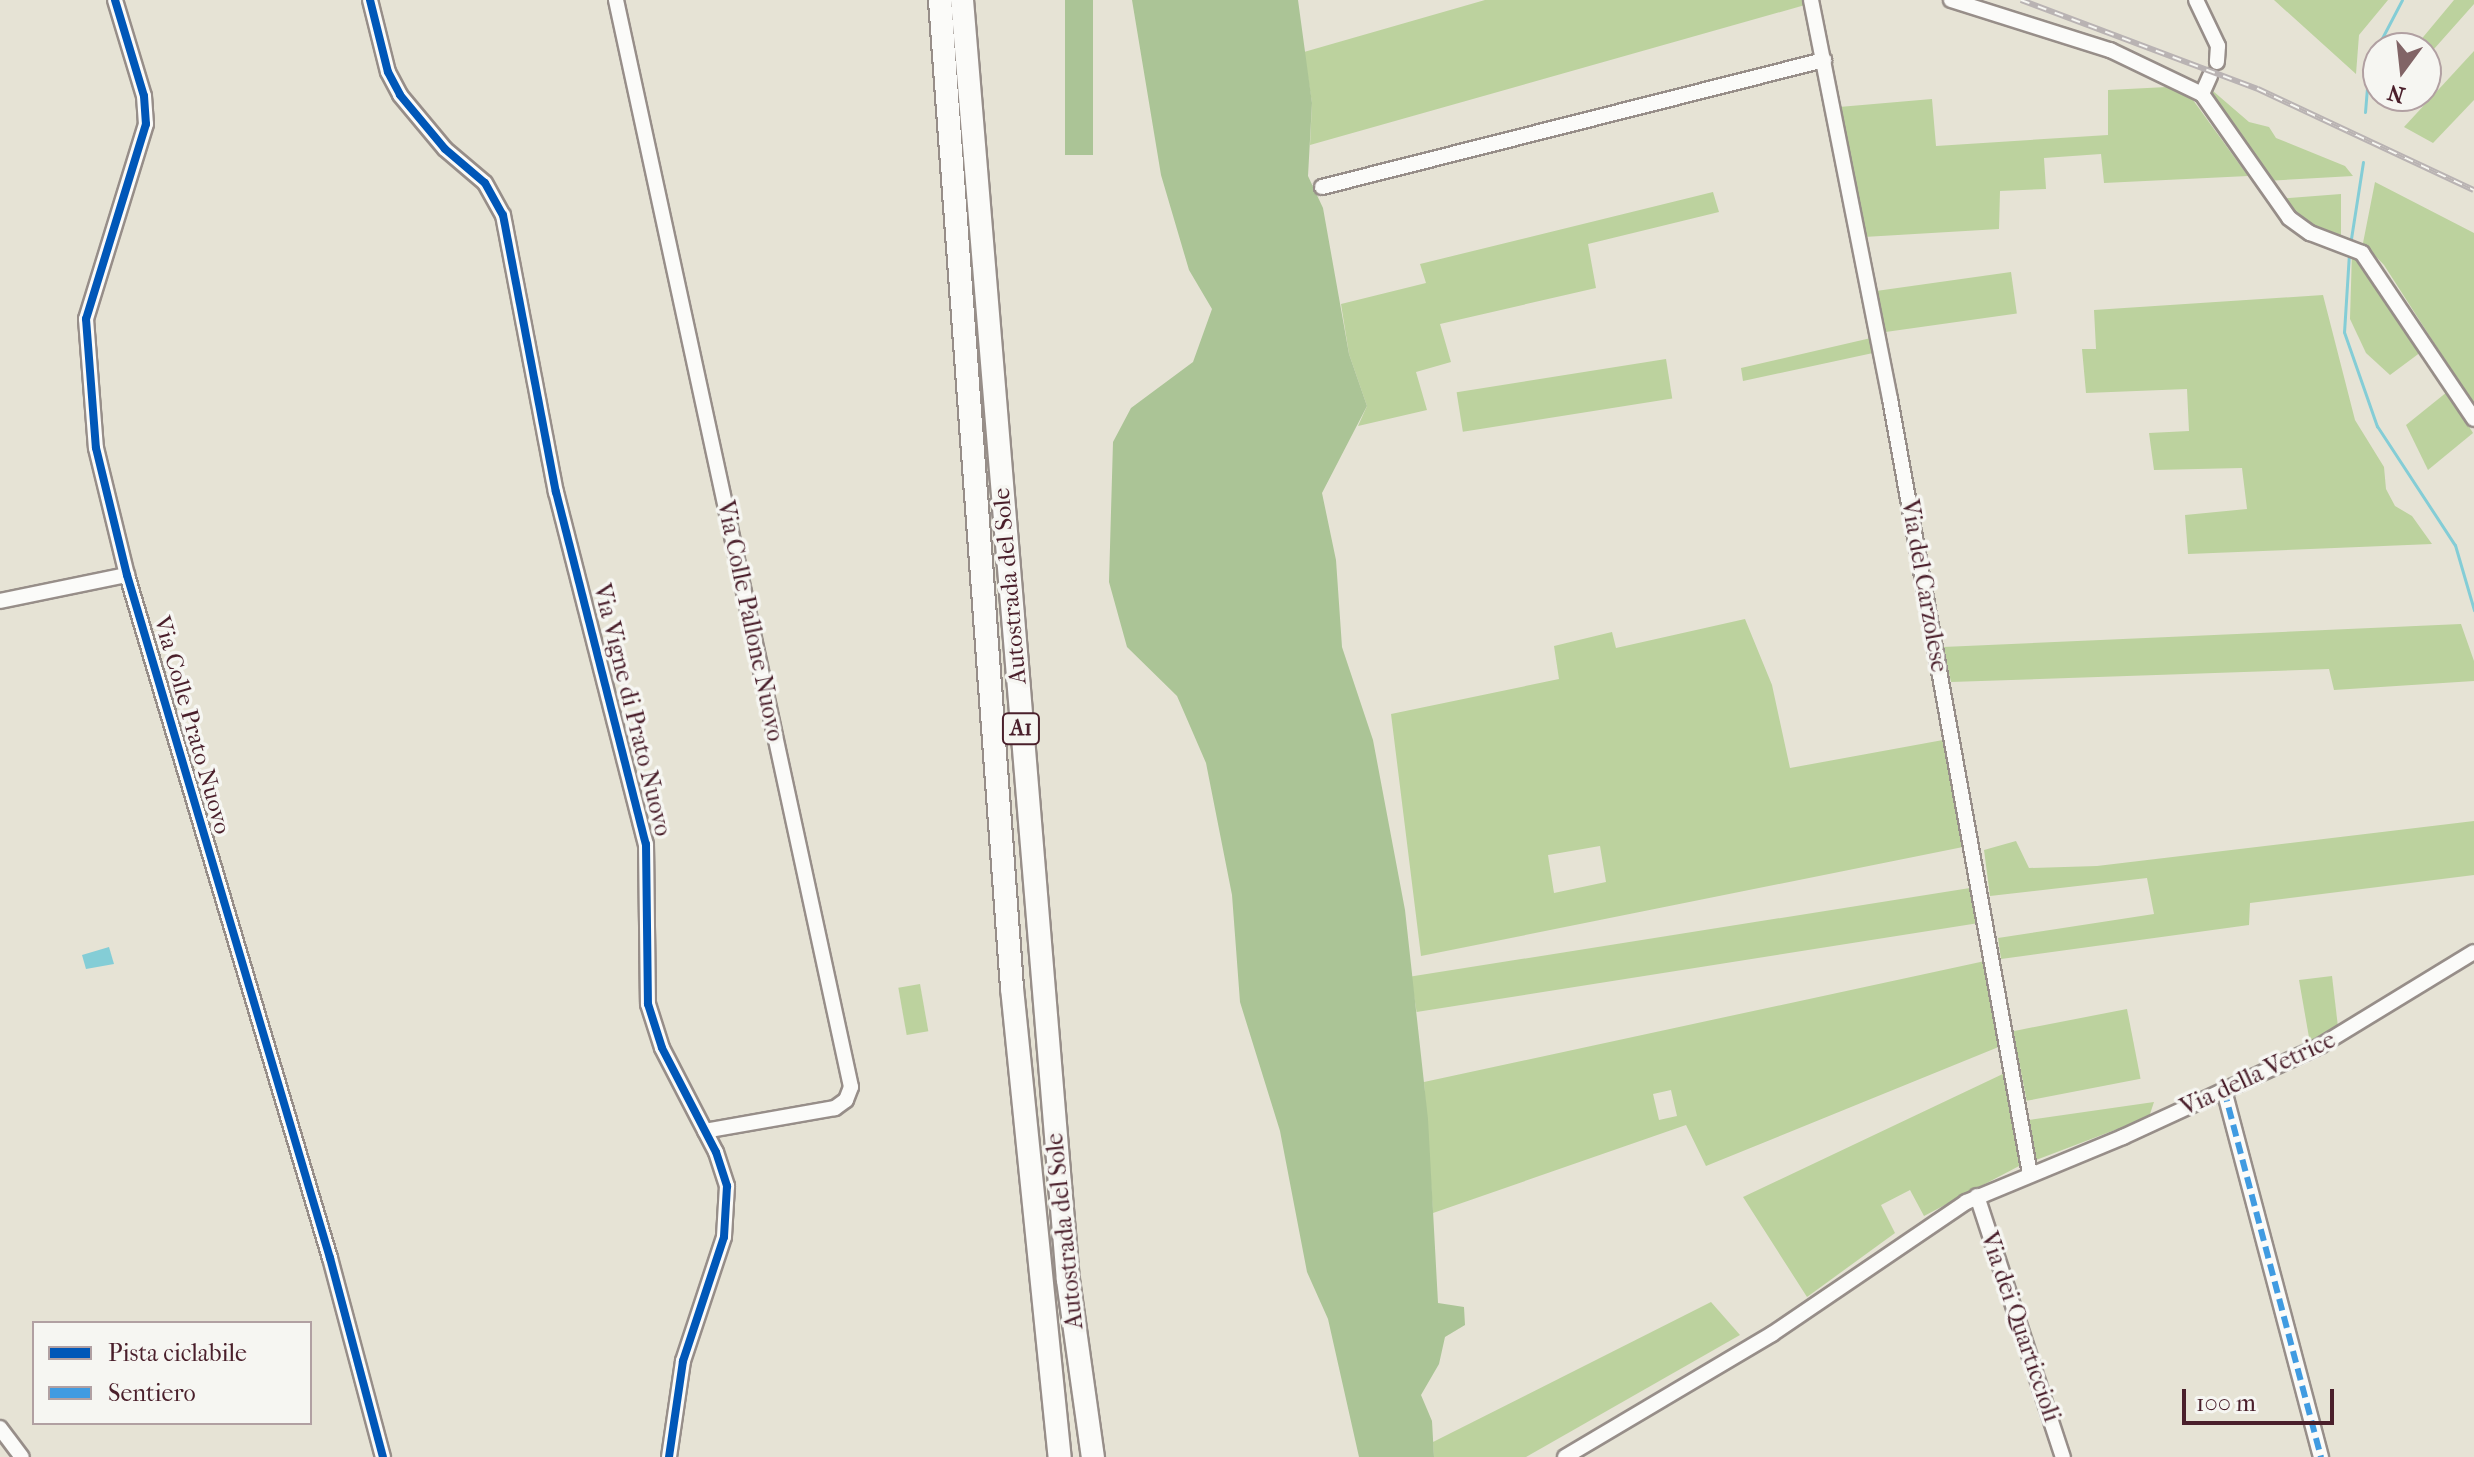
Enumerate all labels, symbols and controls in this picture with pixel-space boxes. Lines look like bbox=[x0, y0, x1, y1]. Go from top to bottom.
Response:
north arrow bbox=[2362, 32, 2442, 112]
text: N bbox=[2385, 79, 2408, 108]
street label: Autostrada del Sole bbox=[987, 487, 1033, 685]
street label: Via Colle Pallone Nuovo bbox=[710, 498, 790, 744]
street label: Via del Carzolese bbox=[1895, 498, 1953, 674]
street label: Via Vigne di Prato Nuovo bbox=[587, 581, 677, 839]
street label: Via Colle Prato Nuovo bbox=[147, 613, 237, 837]
road number: A1 bbox=[1001, 711, 1041, 747]
street label: Via della Vetrice bbox=[2176, 1026, 2340, 1122]
street label: Autostrada del Sole bbox=[1040, 1132, 1090, 1330]
street label: Via dei Quarticcioli bbox=[1974, 1228, 2066, 1426]
legend bbox=[32, 1321, 312, 1425]
text: Pista ciclabile bbox=[108, 1339, 247, 1367]
scale bar bbox=[2186, 1373, 2338, 1423]
text: Sentiero bbox=[108, 1379, 196, 1407]
text: 100 m bbox=[2196, 1389, 2256, 1417]

